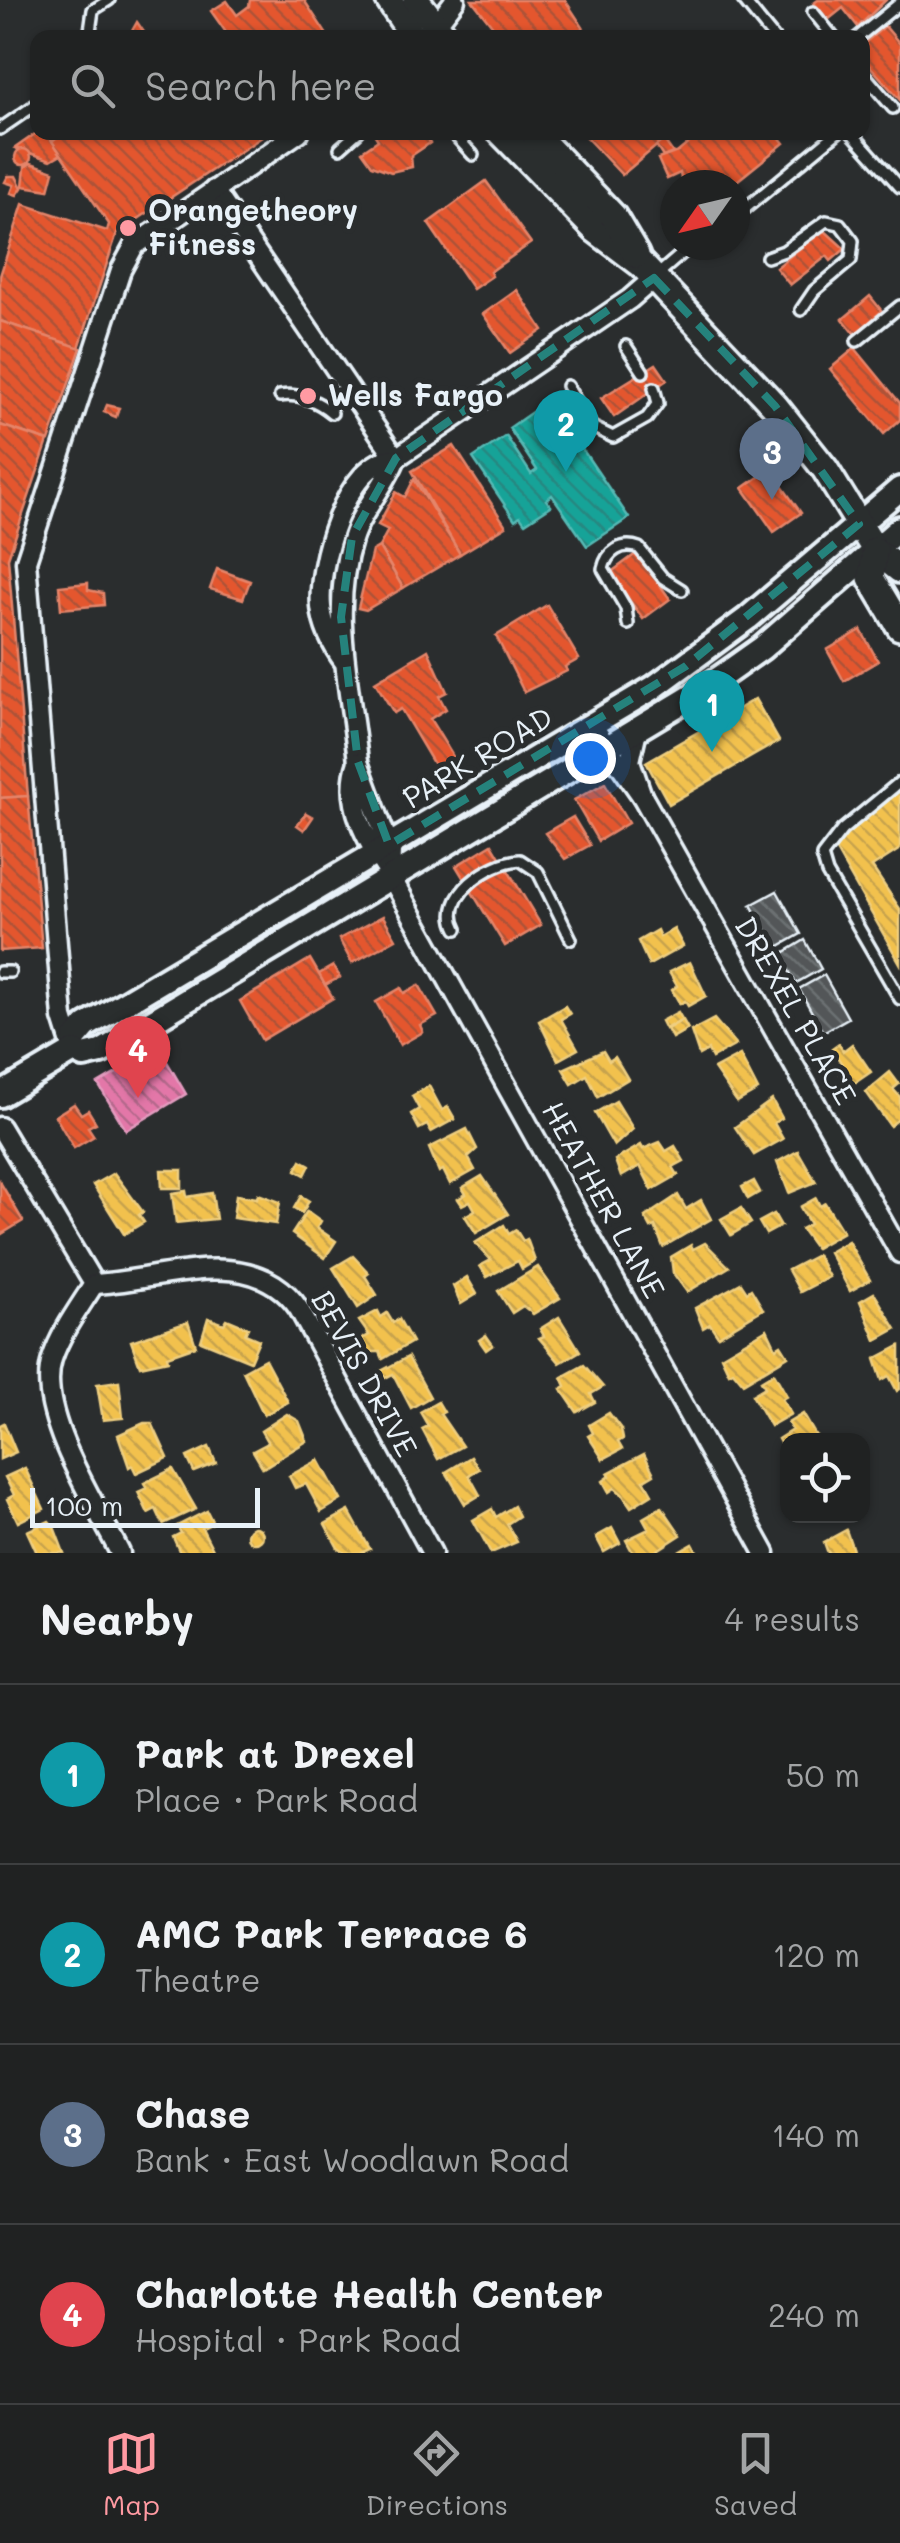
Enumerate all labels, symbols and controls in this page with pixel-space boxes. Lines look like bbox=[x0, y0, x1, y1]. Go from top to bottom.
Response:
search box bbox=[30, 30, 870, 140]
icon: search bbox=[65, 58, 120, 113]
text: Search here bbox=[145, 60, 376, 110]
north arrow bbox=[660, 170, 750, 260]
place label: Orangetheory Fitness bbox=[148, 189, 358, 263]
marker: Orangetheory Fitness bbox=[117, 217, 139, 239]
place label: Wells Fargo bbox=[328, 374, 503, 414]
marker: Wells Fargo bbox=[297, 385, 319, 407]
pin: 2 bbox=[534, 390, 598, 472]
pin: 3 bbox=[740, 418, 804, 500]
pin: 1 bbox=[680, 670, 744, 752]
street label: PARK ROAD bbox=[395, 696, 559, 817]
your location bbox=[565, 733, 616, 784]
street label: DREXEL PLACE bbox=[727, 909, 867, 1111]
pin: 4 bbox=[106, 1016, 170, 1098]
street label: HEATHER LANE bbox=[534, 1093, 675, 1305]
street label: BEVIS DRIVE bbox=[304, 1283, 428, 1463]
map controls bbox=[780, 1433, 870, 1523]
button: locate bbox=[780, 1433, 870, 1523]
scale bar bbox=[30, 1483, 260, 1528]
text: 100 m bbox=[45, 1487, 123, 1523]
text: Nearby bbox=[40, 1591, 194, 1646]
text: 4 results bbox=[724, 1597, 860, 1639]
text: Park at Drexel bbox=[135, 1728, 415, 1778]
text: 1 bbox=[65, 1753, 80, 1795]
text: 50 m bbox=[786, 1753, 860, 1795]
text: Place · Park Road bbox=[135, 1778, 418, 1820]
text: AMC Park Terrace 6 bbox=[135, 1908, 527, 1958]
text: 2 bbox=[64, 1933, 81, 1975]
text: 120 m bbox=[772, 1933, 860, 1975]
text: Theatre bbox=[135, 1958, 261, 2000]
text: Chase bbox=[135, 2088, 250, 2138]
text: 3 bbox=[63, 2113, 82, 2155]
text: 140 m bbox=[771, 2113, 860, 2155]
text: Bank · East Woodlawn Road bbox=[135, 2138, 569, 2180]
text: Charlotte Health Center bbox=[135, 2268, 603, 2318]
text: 4 bbox=[62, 2293, 83, 2335]
text: 240 m bbox=[768, 2293, 860, 2335]
text: Hospital · Park Road bbox=[135, 2318, 461, 2360]
tab: Map bbox=[103, 2426, 160, 2522]
tab: Directions bbox=[366, 2426, 508, 2522]
tab: Saved bbox=[714, 2426, 797, 2522]

